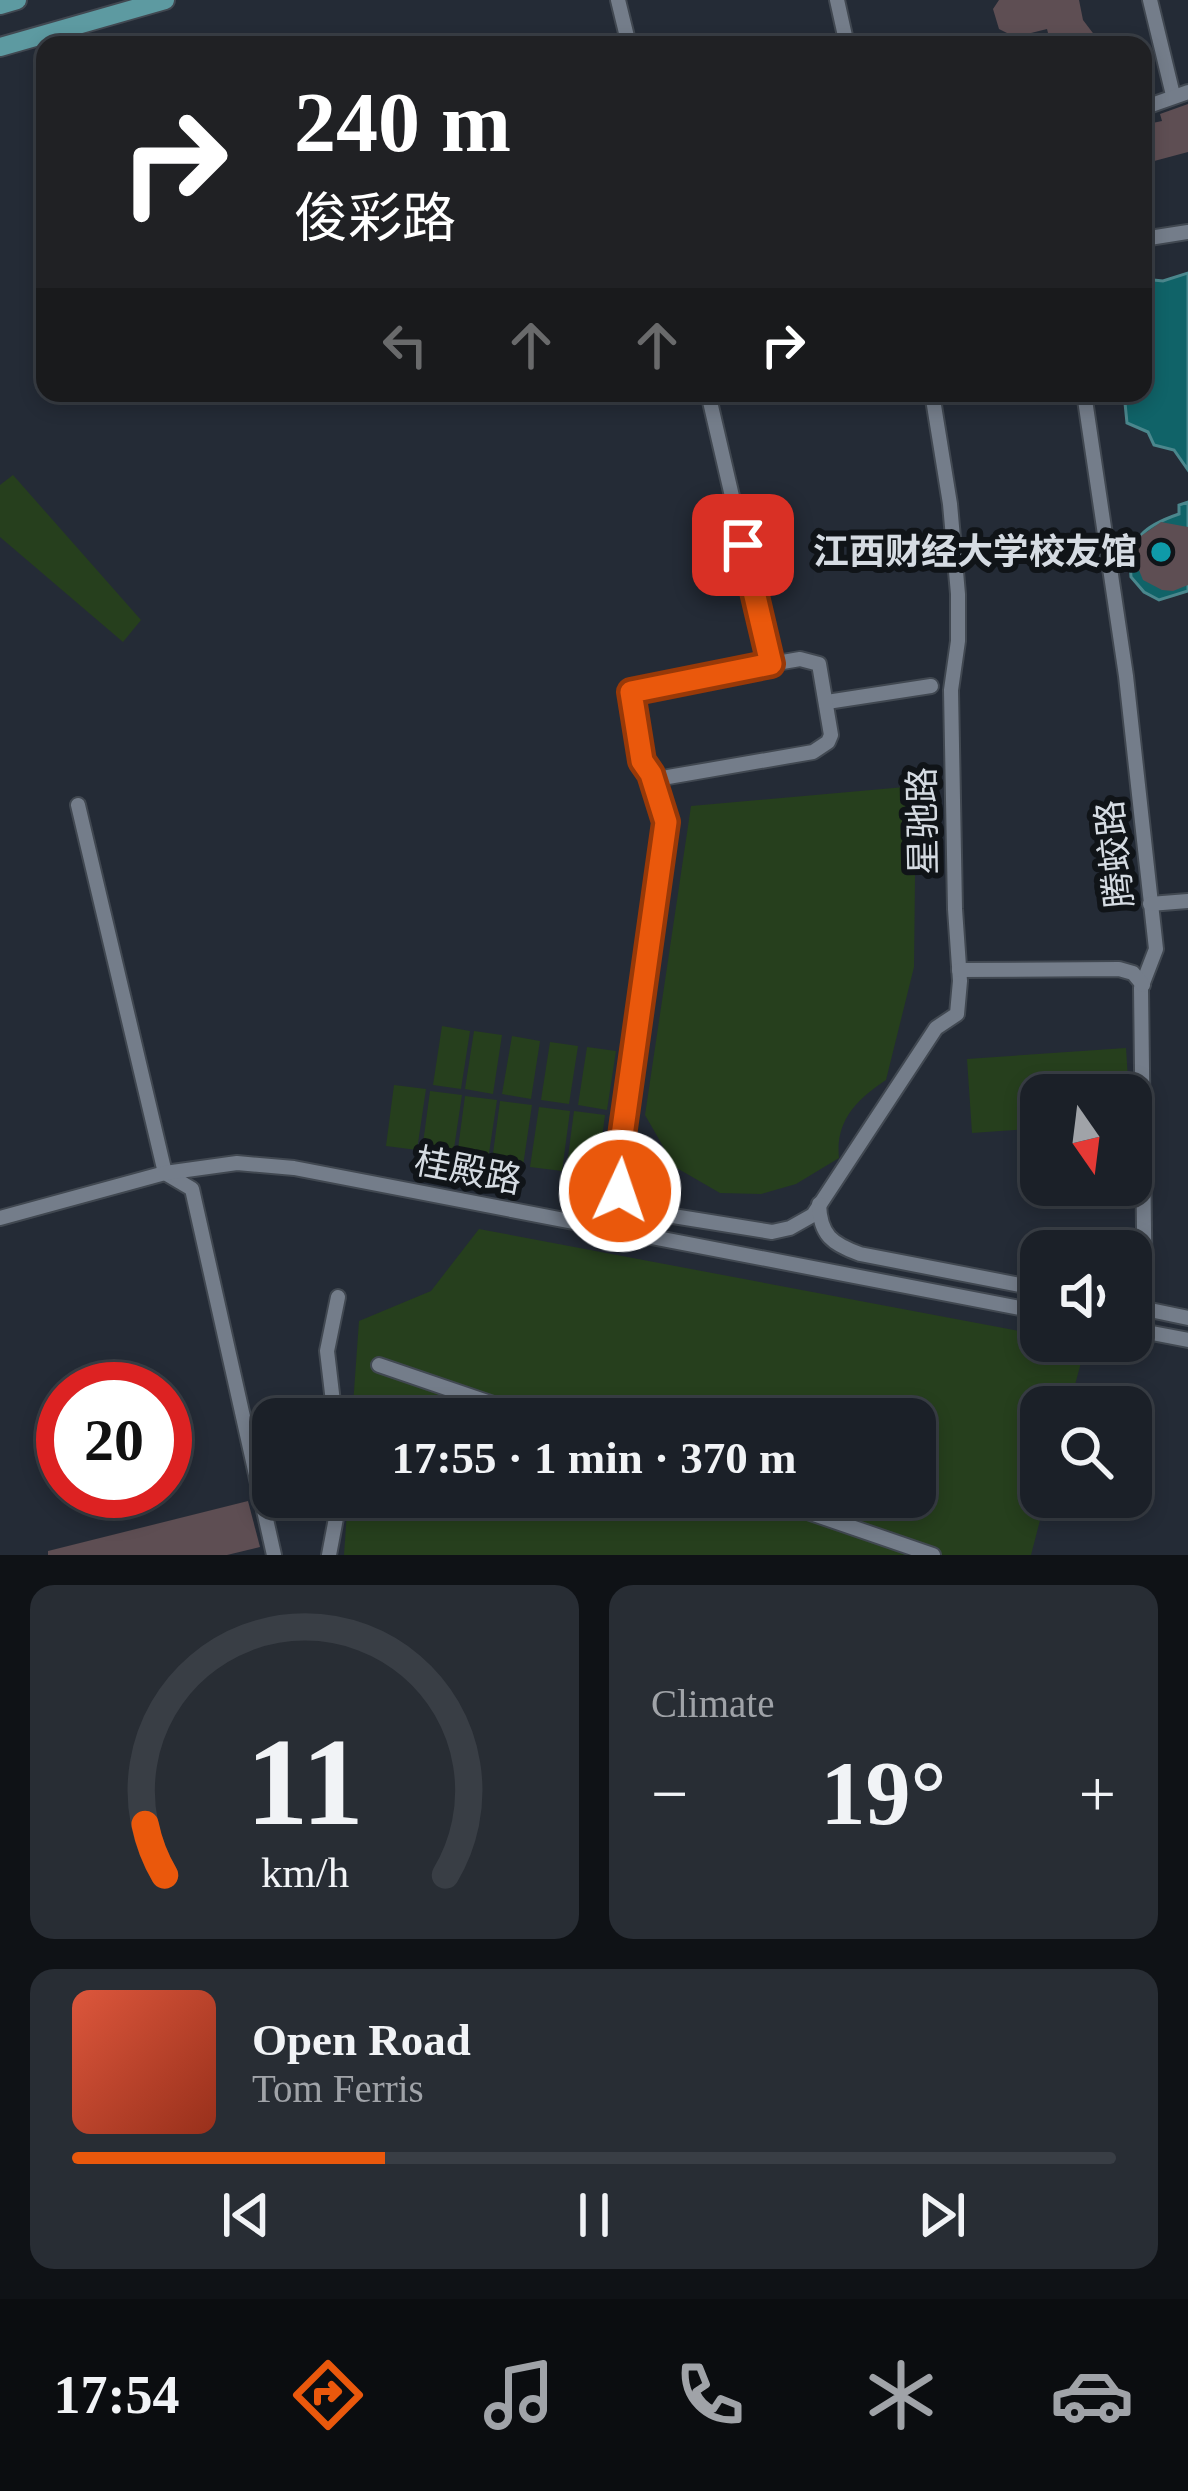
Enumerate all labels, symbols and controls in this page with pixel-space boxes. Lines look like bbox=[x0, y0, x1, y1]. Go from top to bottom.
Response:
text: 240 m bbox=[294, 76, 511, 169]
icon: right bbox=[96, 84, 252, 240]
text: 俊彩路 bbox=[294, 189, 456, 249]
icon: left bbox=[372, 312, 438, 378]
icon: ahead bbox=[498, 312, 564, 378]
icon: ahead bbox=[624, 312, 690, 378]
icon: right bbox=[750, 312, 816, 378]
pin bbox=[692, 494, 794, 596]
icon: arrive bbox=[710, 512, 776, 578]
place label: 江西财经大学校友馆 bbox=[813, 532, 1137, 572]
marker: 江西财经大学校友馆 bbox=[1148, 539, 1174, 565]
street label: 星驰路 bbox=[902, 767, 944, 875]
street label: 腾蛟路 bbox=[1089, 798, 1141, 910]
north arrow bbox=[1020, 1074, 1152, 1206]
map controls bbox=[1020, 1074, 1152, 1518]
position arrow bbox=[557, 1128, 683, 1254]
street label: 桂殿路 bbox=[411, 1141, 525, 1201]
button: sound bbox=[1020, 1230, 1152, 1362]
speed limit sign: 20 bbox=[36, 1362, 192, 1518]
button: search bbox=[1020, 1386, 1152, 1518]
text: 17:55 · 1 min · 370 m bbox=[392, 1433, 797, 1483]
text: Climate bbox=[651, 1682, 774, 1725]
text: 11 bbox=[246, 1713, 363, 1851]
text: 19° bbox=[821, 1744, 947, 1843]
text: − bbox=[651, 1757, 688, 1830]
text: + bbox=[1079, 1757, 1116, 1830]
text: km/h bbox=[260, 1849, 349, 1896]
text: Open Road bbox=[252, 2015, 471, 2065]
text: Tom Ferris bbox=[252, 2067, 424, 2110]
icon: previous bbox=[213, 2182, 279, 2248]
icon: pause bbox=[561, 2182, 627, 2248]
icon: next bbox=[909, 2182, 975, 2248]
icon: directions bbox=[286, 2353, 370, 2437]
icon: music bbox=[477, 2353, 561, 2437]
icon: phone bbox=[668, 2353, 752, 2437]
icon: climate bbox=[859, 2353, 943, 2437]
icon: car bbox=[1050, 2353, 1134, 2437]
text: 17:54 bbox=[54, 2365, 179, 2425]

